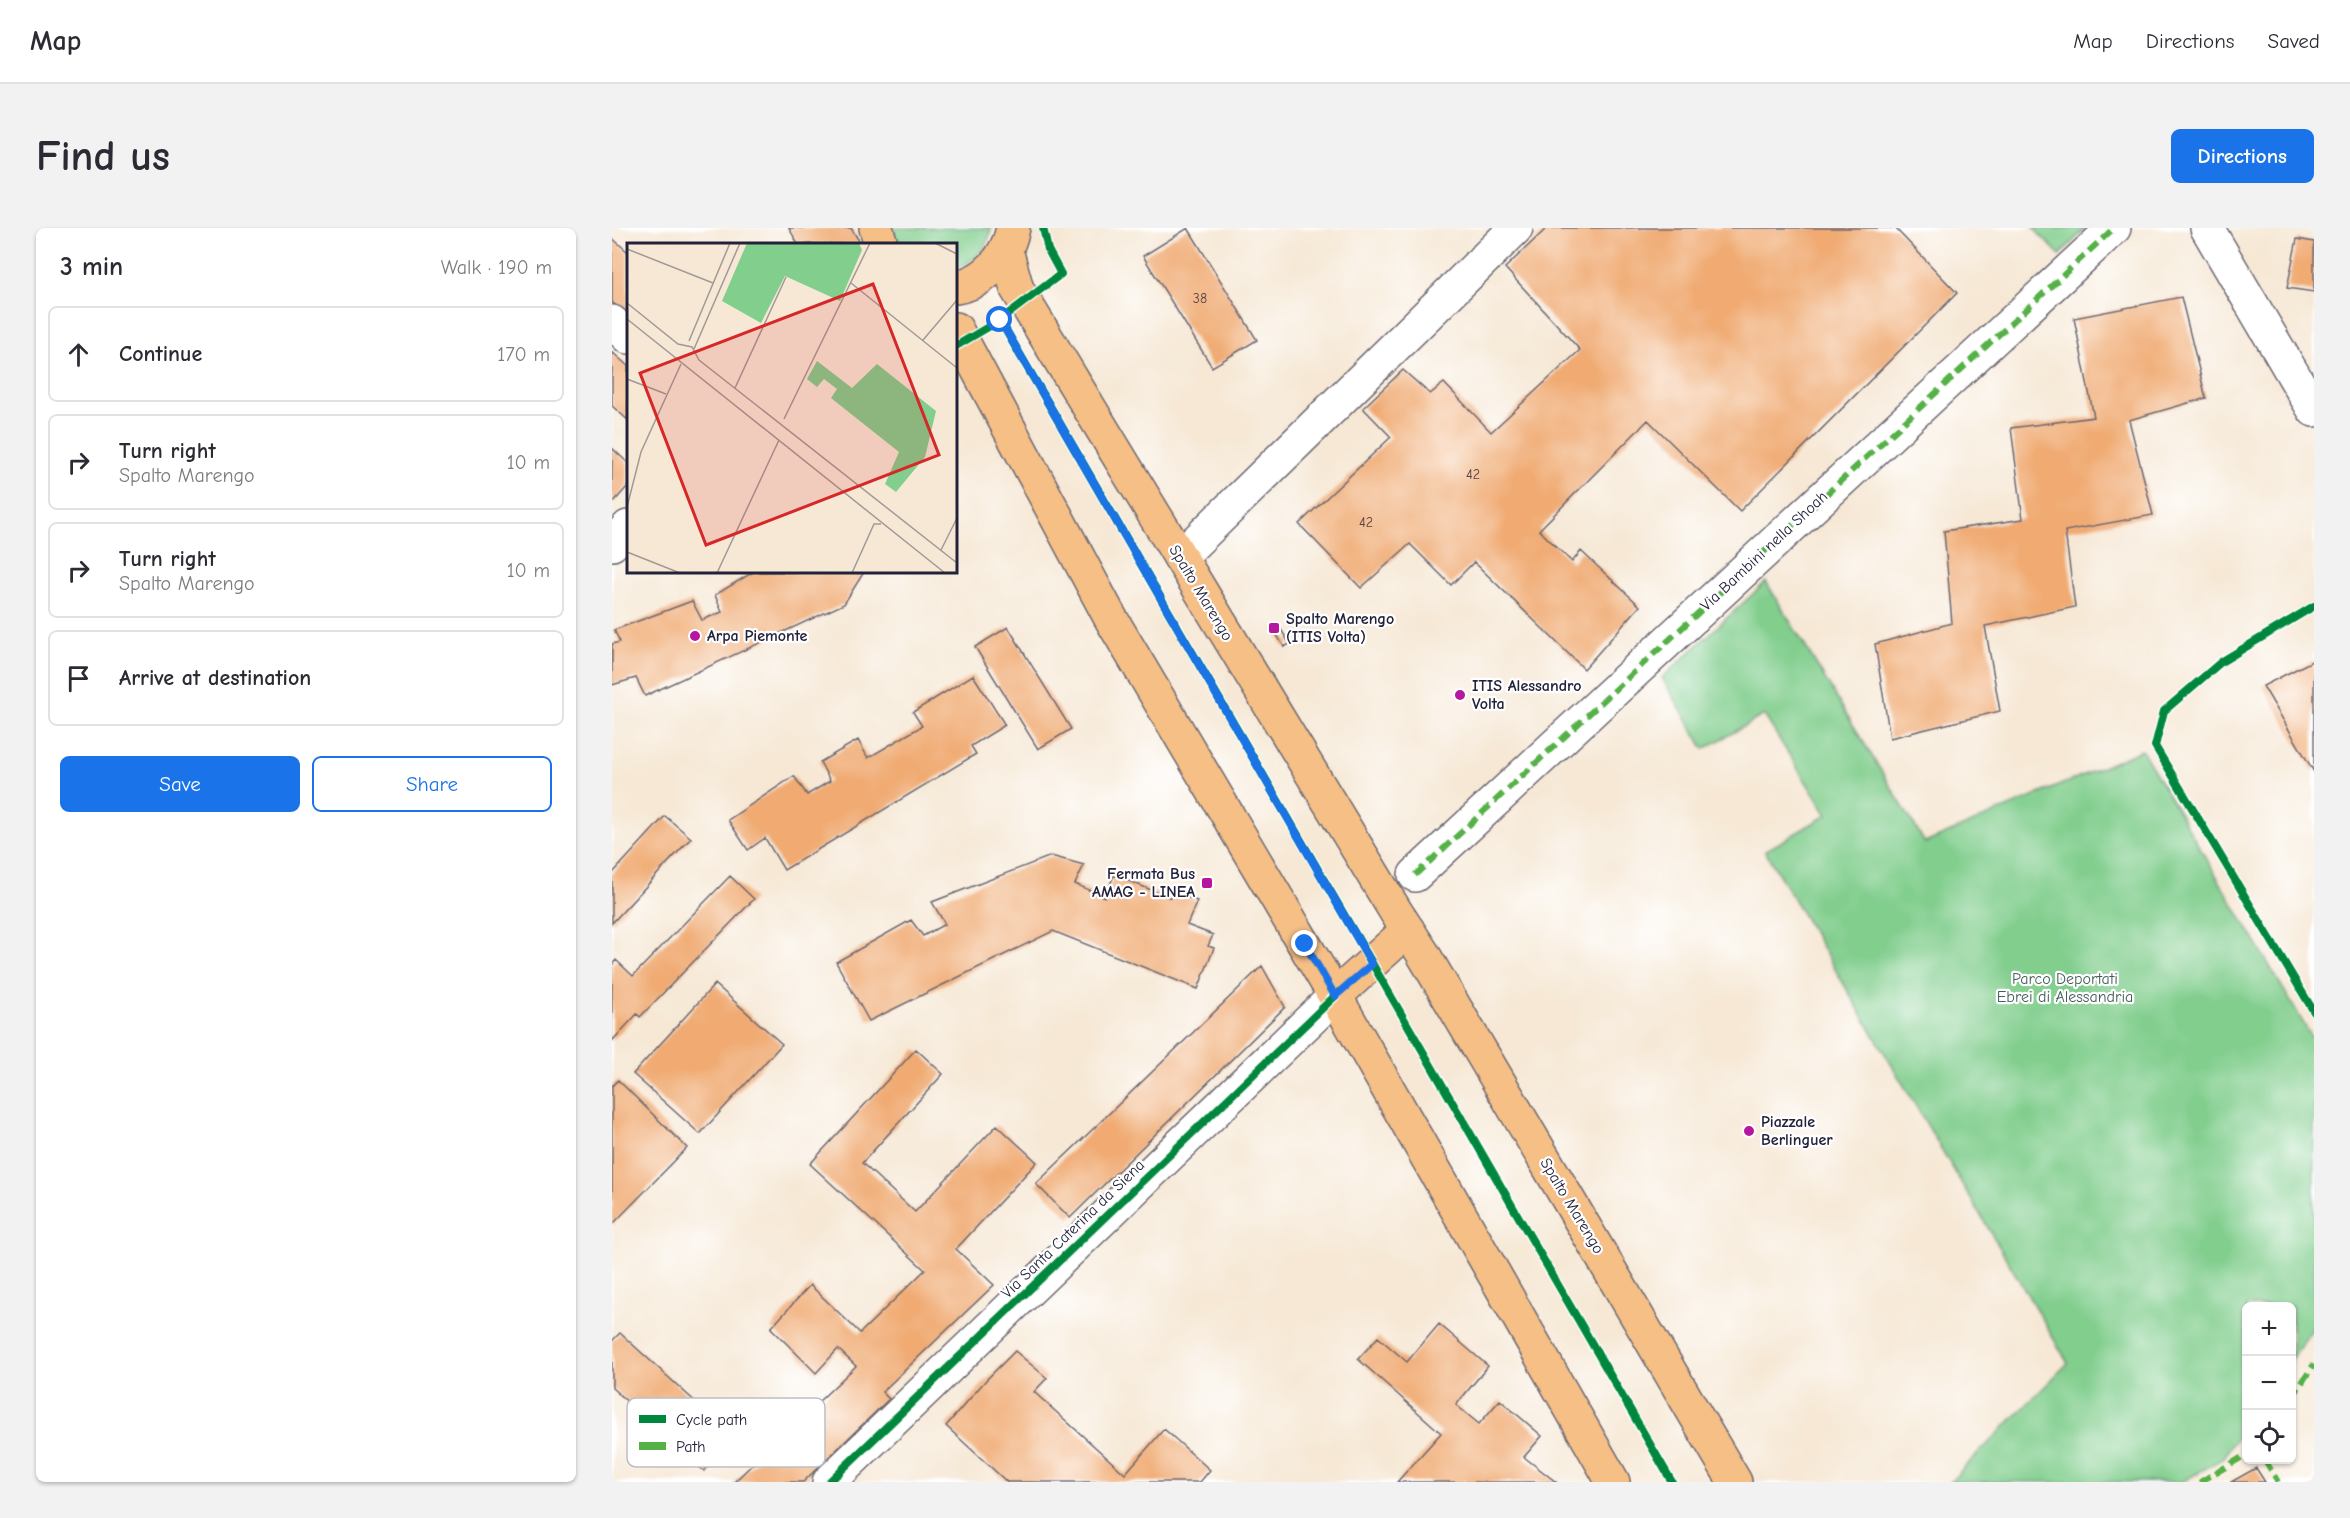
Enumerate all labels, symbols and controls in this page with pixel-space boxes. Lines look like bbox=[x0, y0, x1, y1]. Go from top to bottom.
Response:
text: Map bbox=[30, 25, 81, 57]
text: Map bbox=[2073, 29, 2113, 53]
text: Directions bbox=[2146, 29, 2235, 53]
text: Saved bbox=[2268, 29, 2320, 53]
button: Directions bbox=[2171, 129, 2314, 183]
text: Find us bbox=[36, 132, 170, 181]
inset map bbox=[627, 243, 957, 573]
text: 3 min bbox=[60, 252, 123, 282]
text: Walk · 190 m bbox=[441, 256, 552, 279]
house number: 38 bbox=[1193, 290, 1207, 307]
route start bbox=[986, 306, 1012, 332]
icon: ahead bbox=[62, 338, 95, 371]
text: Continue bbox=[119, 341, 202, 367]
text: 170 m bbox=[497, 343, 550, 366]
text: Turn right bbox=[119, 438, 216, 464]
icon: right bbox=[62, 446, 95, 479]
text: 10 m bbox=[507, 451, 550, 474]
text: Spalto Marengo bbox=[119, 464, 255, 487]
house number: 42 bbox=[1466, 466, 1480, 483]
street label: Via Bambini nella Shoah bbox=[1697, 487, 1831, 615]
house number: 42 bbox=[1359, 514, 1373, 531]
street label: Spalto Marengo bbox=[1165, 542, 1237, 644]
text: Turn right bbox=[119, 546, 216, 572]
icon: right bbox=[62, 554, 95, 587]
text: 10 m bbox=[507, 559, 550, 582]
text: Spalto Marengo bbox=[119, 572, 255, 595]
place label: Spalto Marengo (ITIS Volta) bbox=[1286, 610, 1394, 646]
marker: Spalto Marengo (ITIS Volta) bbox=[1267, 621, 1281, 635]
place label: Arpa Piemonte bbox=[707, 627, 808, 645]
marker: Arpa Piemonte bbox=[688, 629, 702, 643]
icon: arrive bbox=[62, 662, 95, 695]
text: Arrive at destination bbox=[119, 665, 311, 691]
place label: ITIS Alessandro Volta bbox=[1472, 677, 1582, 713]
marker: ITIS Alessandro Volta bbox=[1453, 688, 1467, 702]
button: Save bbox=[60, 756, 300, 812]
button: Share bbox=[312, 756, 552, 812]
place label: Fermata Bus AMAG - LINEA bbox=[1092, 865, 1195, 901]
marker: Fermata Bus AMAG - LINEA bbox=[1200, 876, 1214, 890]
route end bbox=[1291, 930, 1317, 956]
park label: Parco Deportati Ebrei di Alessandria bbox=[1997, 970, 2133, 1006]
place label: Piazzale Berlinguer bbox=[1761, 1113, 1833, 1149]
marker: Piazzale Berlinguer bbox=[1742, 1124, 1756, 1138]
street label: Spalto Marengo bbox=[1536, 1155, 1608, 1257]
street label: Via Santa Caterina da Siena bbox=[998, 1156, 1148, 1302]
map controls bbox=[2242, 1302, 2296, 1464]
button: + bbox=[2242, 1302, 2296, 1356]
button: − bbox=[2242, 1356, 2296, 1410]
legend bbox=[627, 1398, 825, 1467]
button: locate bbox=[2242, 1410, 2296, 1464]
text: Cycle path bbox=[676, 1411, 747, 1429]
text: Path bbox=[676, 1438, 706, 1456]

